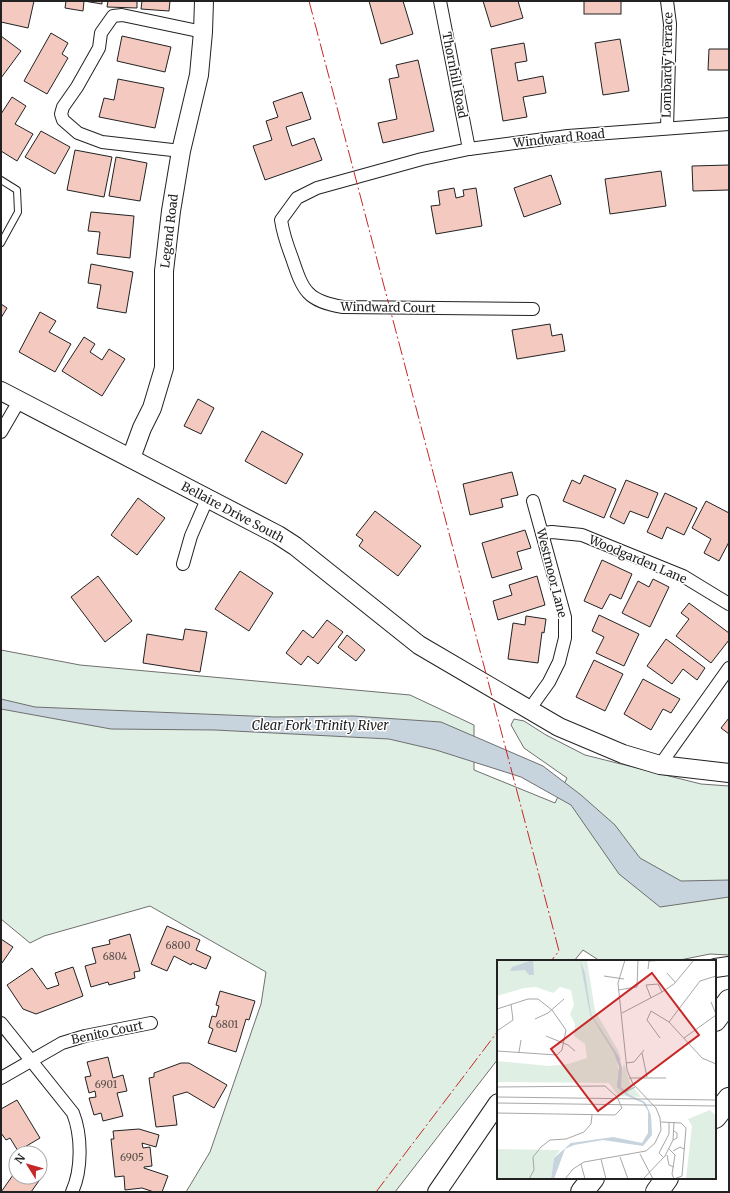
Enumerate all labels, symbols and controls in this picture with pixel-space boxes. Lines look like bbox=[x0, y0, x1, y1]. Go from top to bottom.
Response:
street label: Lombardy Terrace bbox=[659, 12, 675, 118]
street label: Thornhill Road bbox=[439, 30, 471, 120]
street label: Windward Road bbox=[512, 126, 605, 150]
street label: Legend Road bbox=[157, 193, 181, 269]
street label: Windward Court bbox=[339, 299, 436, 315]
street label: Bellaire Drive South bbox=[179, 478, 287, 546]
street label: Westmoor Lane bbox=[533, 526, 570, 619]
street label: Woodgarden Lane bbox=[586, 531, 689, 586]
water label: Clear Fork Trinity River bbox=[251, 717, 389, 734]
house number: 6800 bbox=[166, 939, 190, 952]
house number: 6804 bbox=[103, 950, 127, 963]
inset map bbox=[497, 960, 716, 1179]
street label: Benito Court bbox=[70, 1017, 144, 1047]
house number: 6801 bbox=[216, 1018, 239, 1031]
house number: 6901 bbox=[95, 1078, 118, 1091]
north arrow bbox=[8, 1145, 48, 1185]
text: N bbox=[12, 1151, 28, 1167]
house number: 6905 bbox=[120, 1151, 144, 1164]

